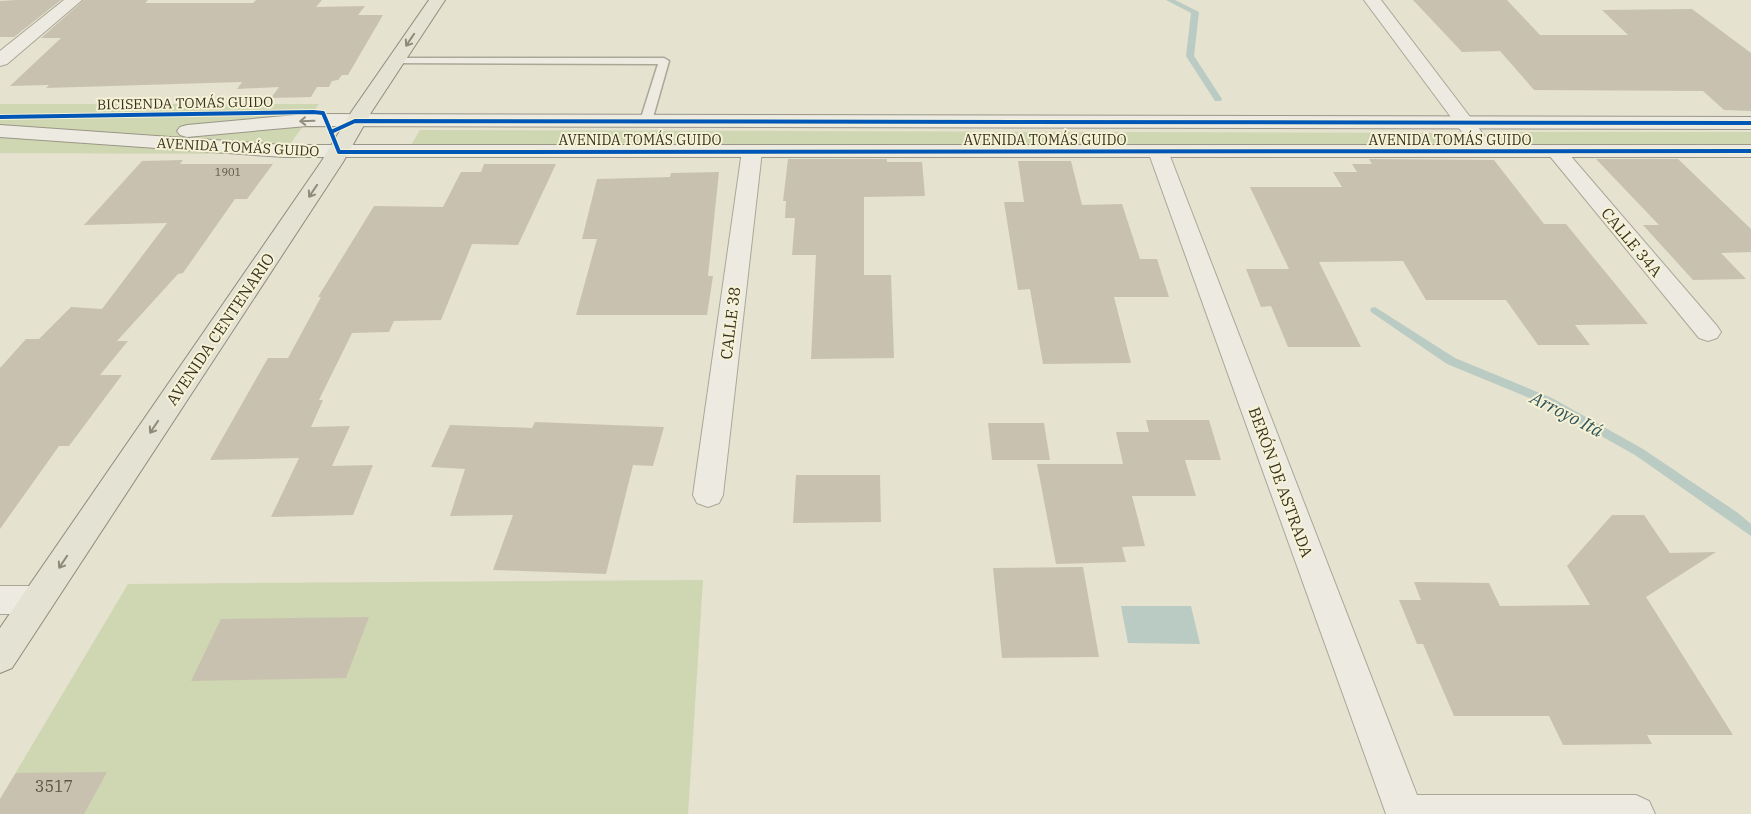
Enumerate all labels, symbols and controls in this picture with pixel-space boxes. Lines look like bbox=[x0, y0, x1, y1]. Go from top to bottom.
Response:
one-way arrow bbox=[404, 33, 414, 47]
street label: BICISENDA TOMÁS GUIDO bbox=[97, 91, 273, 114]
one-way arrow bbox=[299, 116, 315, 125]
street label: AVENIDA TOMÁS GUIDO bbox=[559, 130, 721, 149]
street label: AVENIDA TOMÁS GUIDO bbox=[964, 130, 1126, 149]
street label: AVENIDA TOMÁS GUIDO bbox=[1369, 130, 1531, 149]
street label: AVENIDA TOMÁS GUIDO bbox=[156, 133, 320, 160]
house number: 1901 bbox=[215, 165, 241, 179]
one-way arrow bbox=[308, 184, 318, 198]
street label: CALLE 34A bbox=[1597, 203, 1667, 281]
street label: AVENIDA CENTENARIO bbox=[162, 249, 278, 409]
street label: CALLE 38 bbox=[716, 285, 744, 361]
water label: Arroyo Itá bbox=[1526, 385, 1607, 442]
street label: BERÓN DE ASTRADA bbox=[1244, 404, 1319, 560]
one-way arrow bbox=[149, 420, 159, 434]
one-way arrow bbox=[58, 555, 69, 569]
house number: 3517 bbox=[35, 776, 73, 796]

